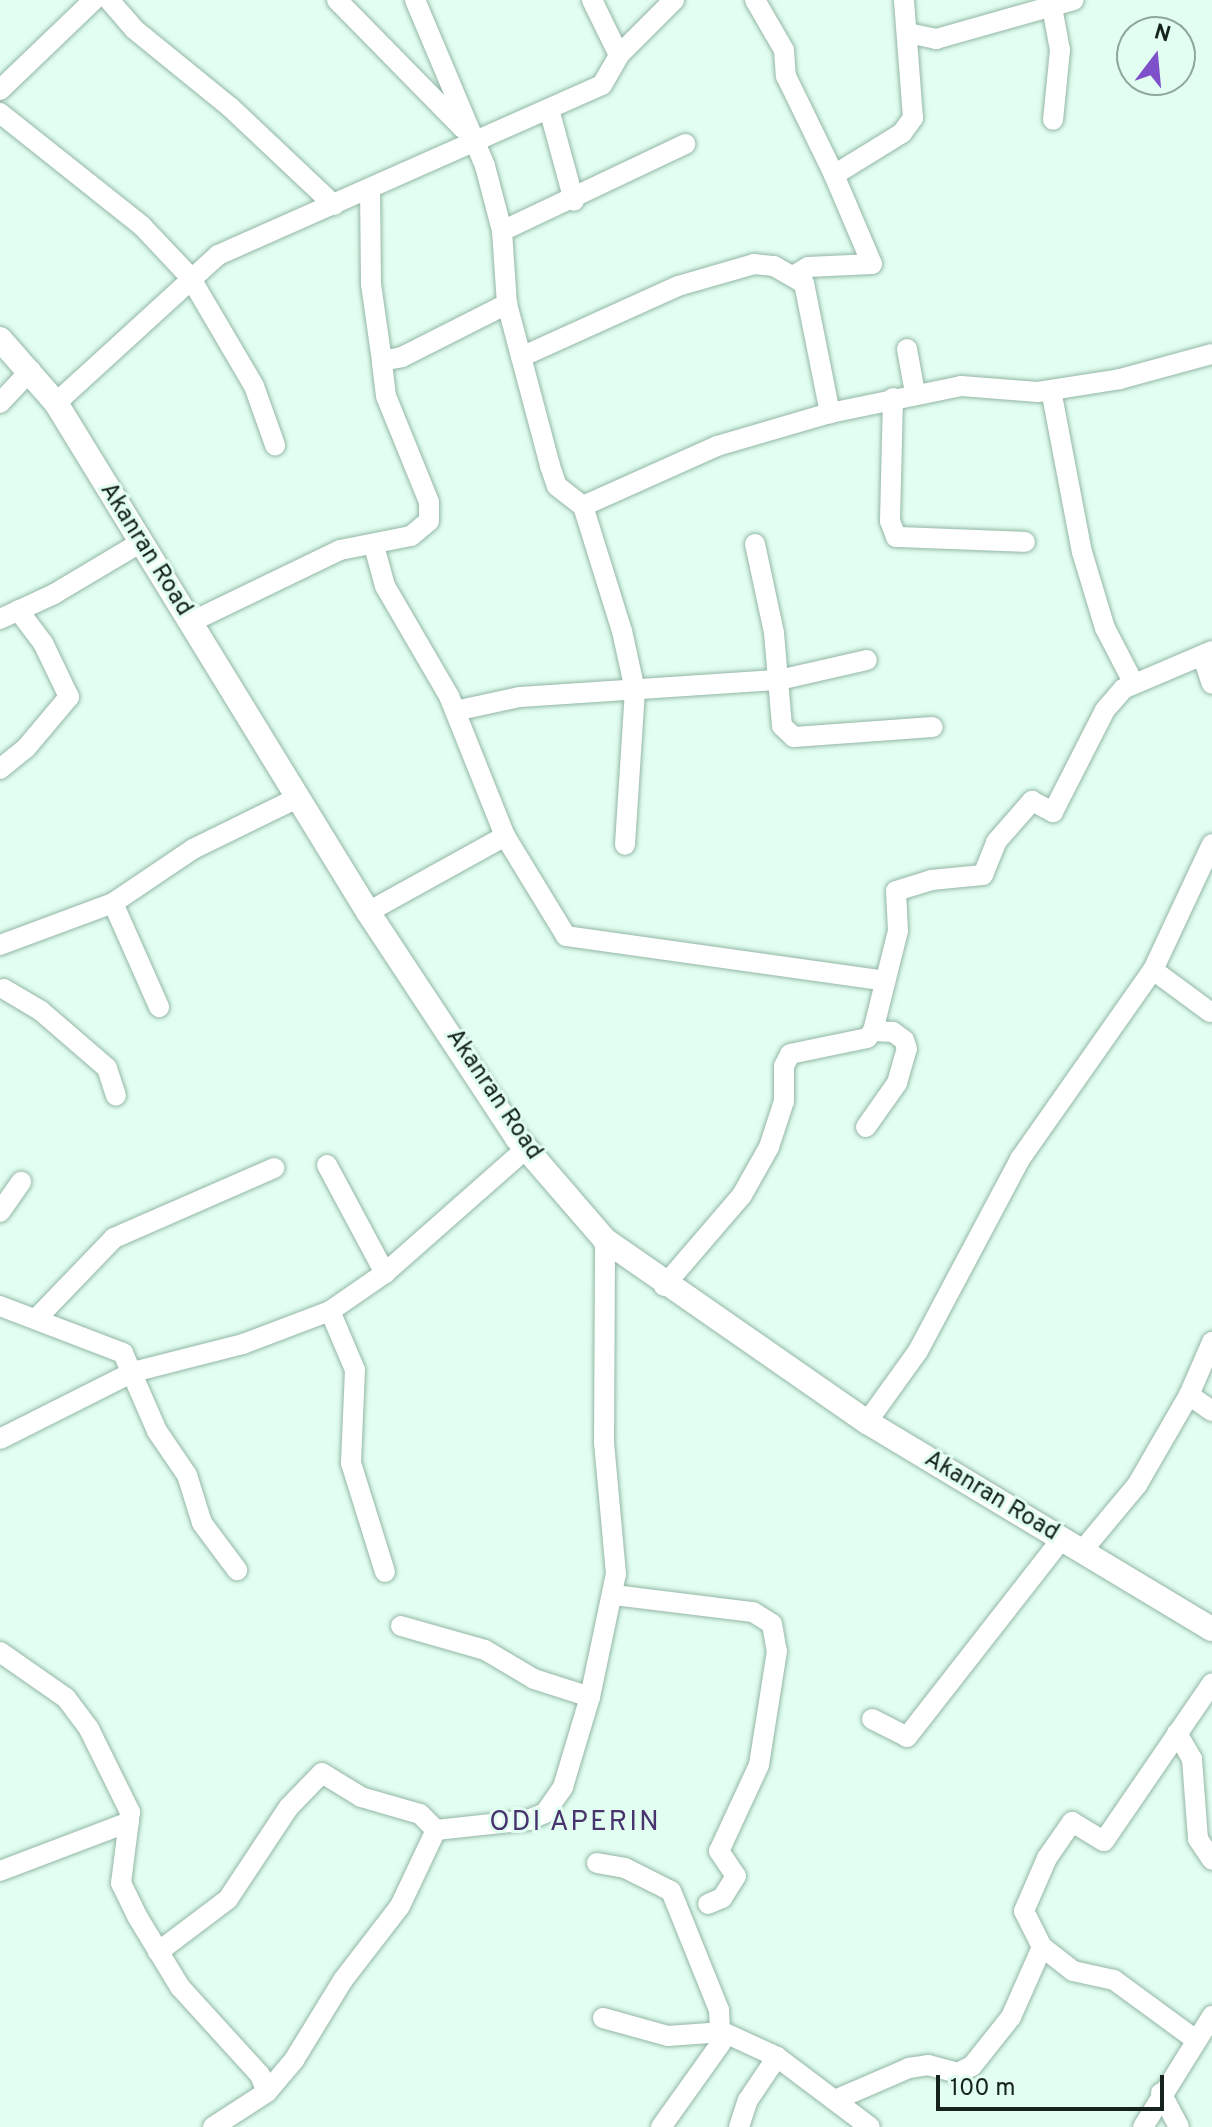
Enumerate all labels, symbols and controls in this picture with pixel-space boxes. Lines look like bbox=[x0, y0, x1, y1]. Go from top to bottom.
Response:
north arrow bbox=[1116, 16, 1196, 96]
text: N bbox=[1151, 19, 1174, 50]
street label: Akanran Road bbox=[93, 478, 197, 622]
street label: Akanran Road bbox=[439, 1024, 547, 1166]
street label: Akanran Road bbox=[919, 1446, 1063, 1548]
district label: ODI APERIN bbox=[489, 1806, 661, 1840]
scale bar bbox=[940, 2059, 1168, 2109]
text: 100 m bbox=[950, 2074, 1016, 2104]

